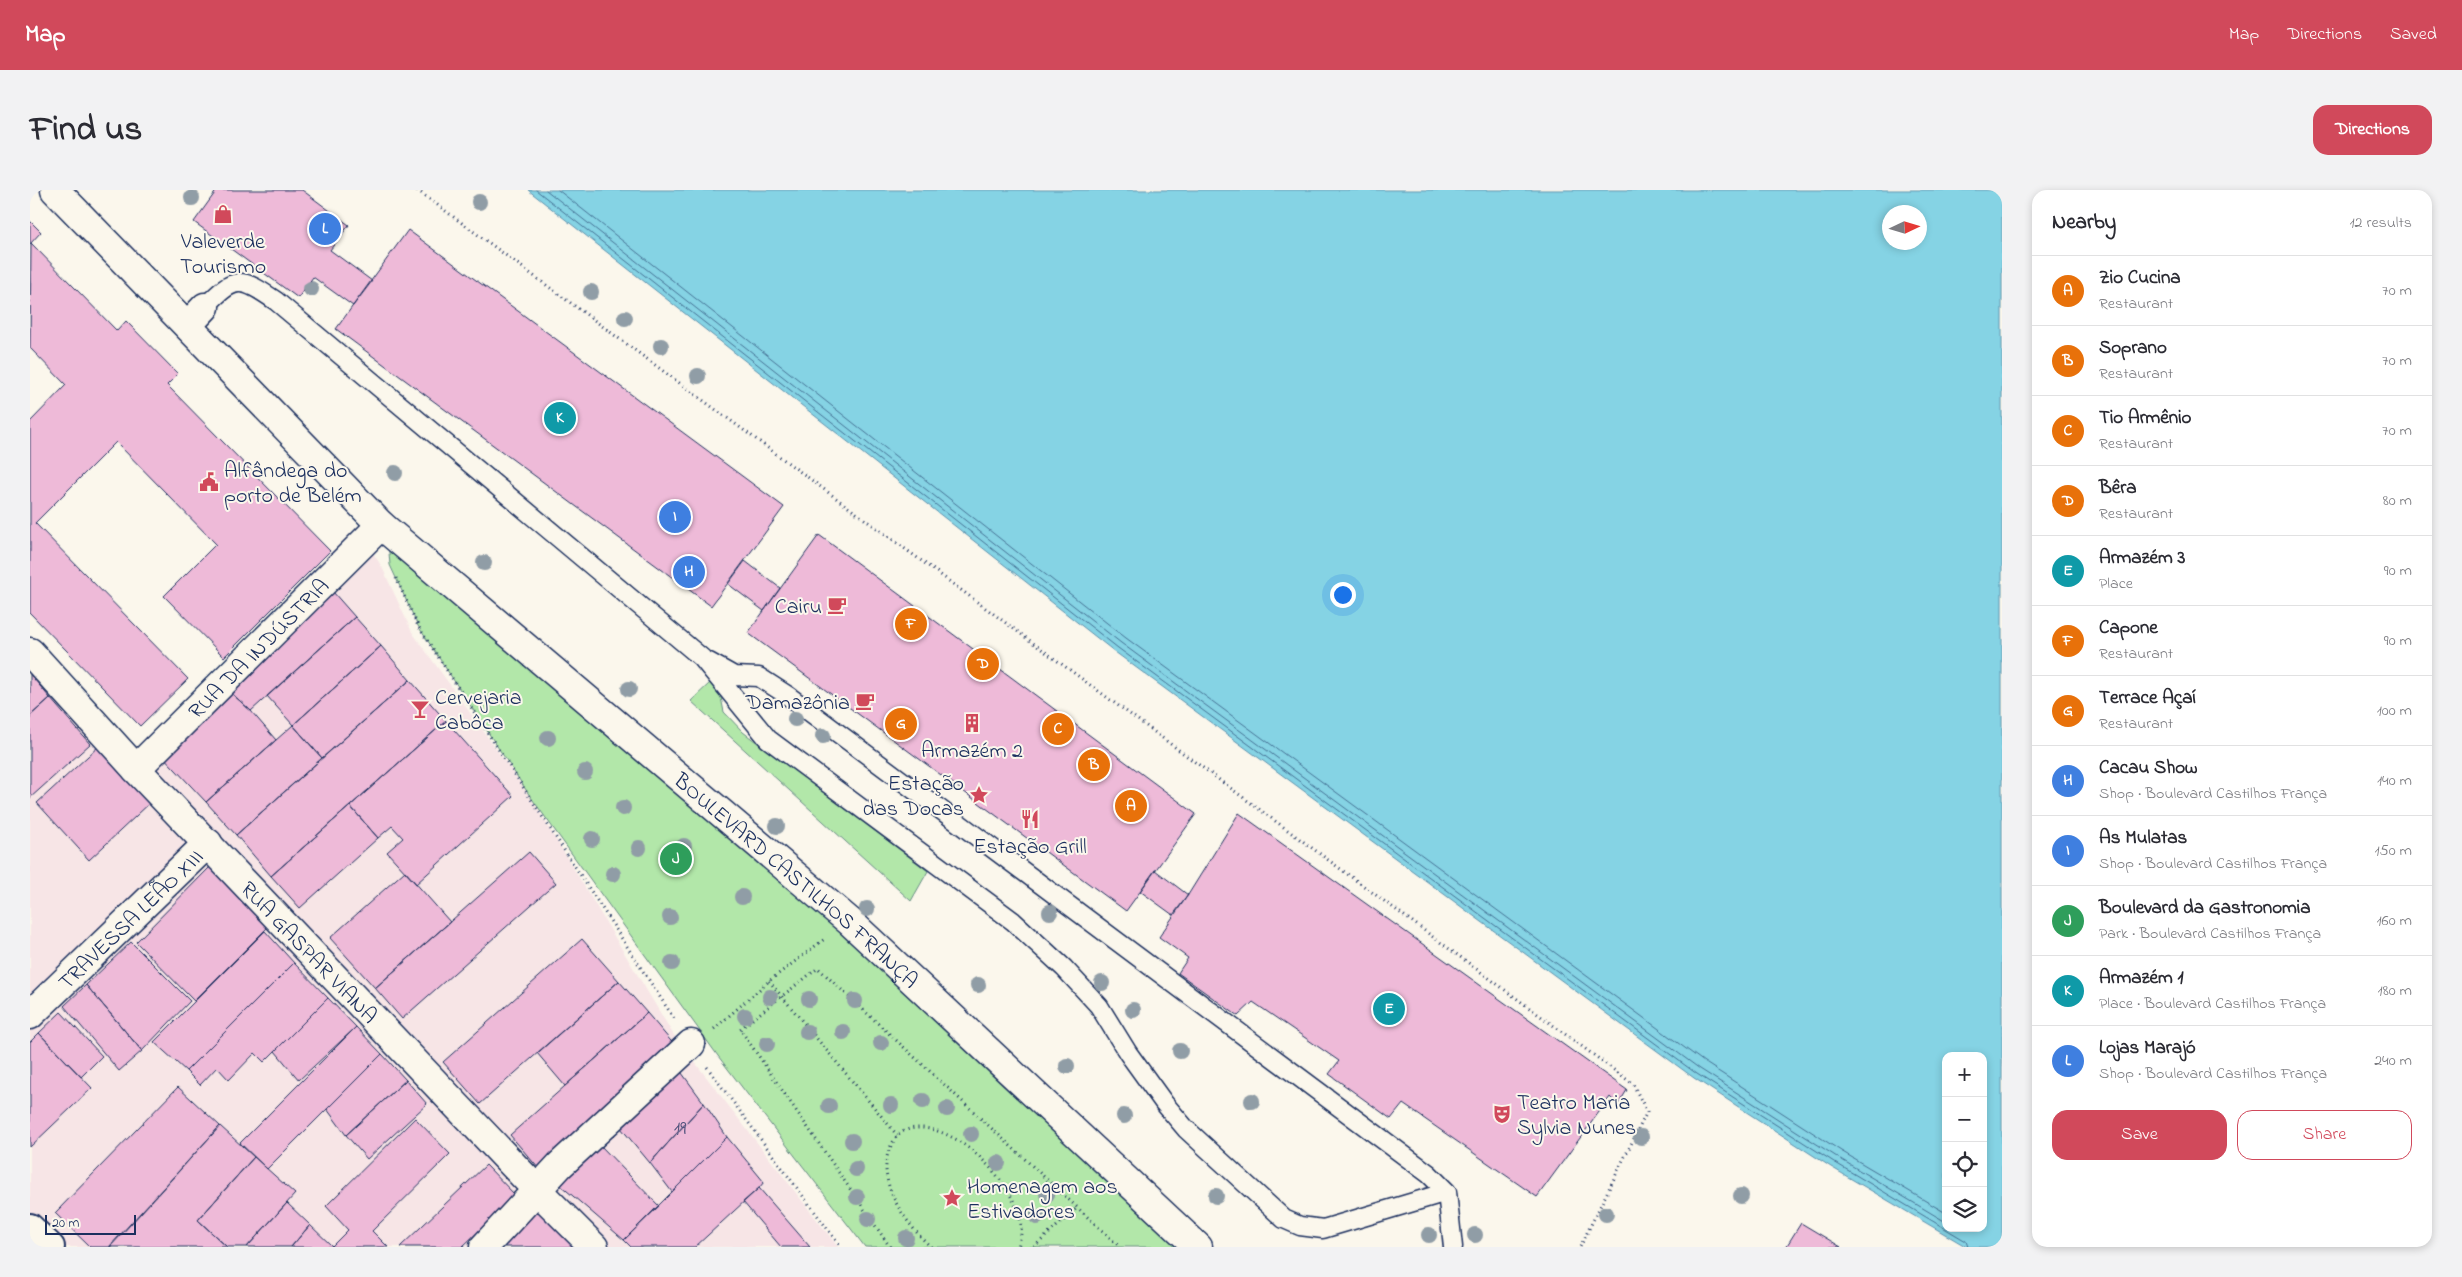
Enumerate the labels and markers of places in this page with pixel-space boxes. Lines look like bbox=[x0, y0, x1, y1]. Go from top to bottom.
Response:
shop icon: Valeverde Tourismo bbox=[212, 203, 234, 225]
pin: L bbox=[309, 210, 341, 248]
place label: Valeverde Tourismo bbox=[180, 227, 266, 284]
pin: K bbox=[544, 399, 576, 437]
place label: Alfândega do porto de Belém bbox=[224, 456, 362, 513]
public building icon: Alfândega do porto de Belém bbox=[198, 471, 220, 493]
pin: I bbox=[659, 498, 691, 536]
pin: H bbox=[673, 553, 705, 591]
place label: Cairu bbox=[775, 592, 822, 624]
cafe icon: Cairu bbox=[826, 594, 848, 616]
pin: F bbox=[895, 605, 927, 643]
pin: D bbox=[967, 645, 999, 683]
place label: Cervejaria Cabôca bbox=[435, 683, 522, 740]
place label: Damazônia bbox=[745, 688, 850, 720]
cafe icon: Damazônia bbox=[854, 690, 876, 712]
bar icon: Cervejaria Cabôca bbox=[409, 698, 431, 720]
pin: G bbox=[885, 705, 917, 743]
pin: C bbox=[1042, 710, 1074, 748]
building icon: Armazém 2 bbox=[961, 712, 983, 734]
place label: Armazém 2 bbox=[921, 736, 1023, 768]
pin: B bbox=[1078, 746, 1110, 784]
place label: Estação das Docas bbox=[863, 769, 964, 826]
place icon: Estação das Docas bbox=[968, 784, 990, 806]
pin: A bbox=[1115, 787, 1147, 825]
restaurant icon: Estação Grill bbox=[1019, 808, 1041, 830]
place label: Estação Grill bbox=[973, 832, 1087, 864]
pin: J bbox=[660, 840, 692, 878]
pin: E bbox=[1373, 990, 1405, 1028]
place label: Teatro Maria Sylvia Nunes bbox=[1517, 1088, 1636, 1146]
theatre icon: Teatro Maria Sylvia Nunes bbox=[1491, 1103, 1513, 1125]
place label: Homenagem aos Estivadores bbox=[967, 1172, 1118, 1229]
place icon: Homenagem aos Estivadores bbox=[941, 1187, 963, 1209]

